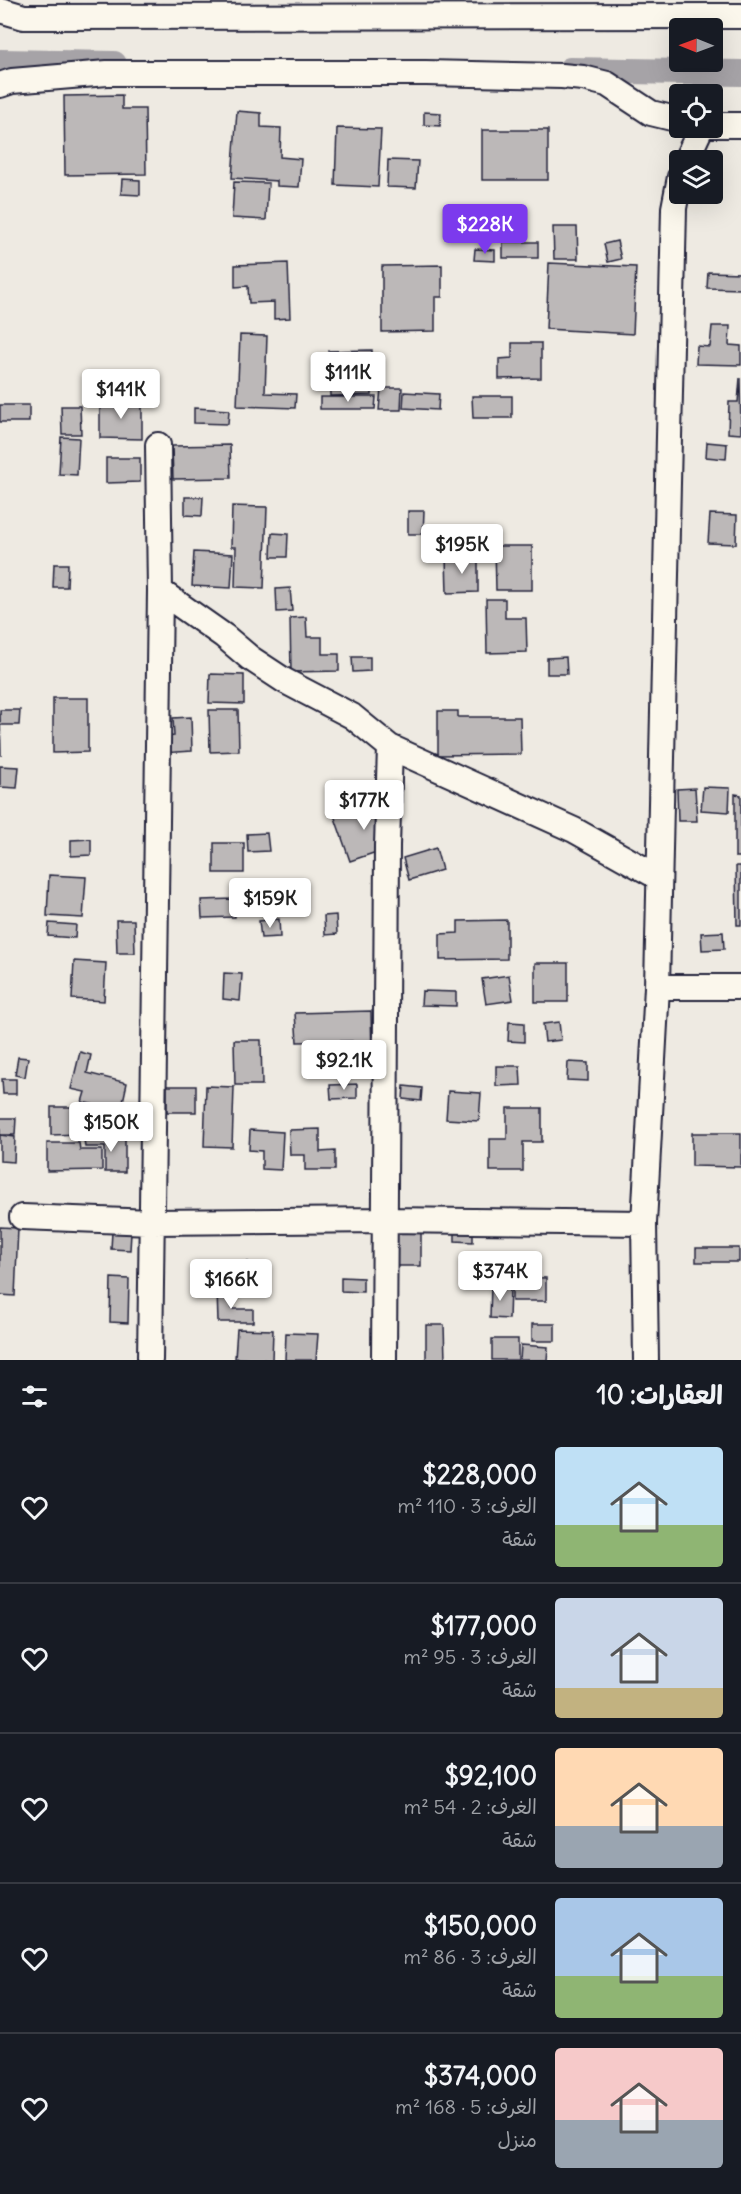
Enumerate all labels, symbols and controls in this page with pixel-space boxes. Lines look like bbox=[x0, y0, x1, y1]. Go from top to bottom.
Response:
north arrow bbox=[669, 18, 723, 72]
map controls bbox=[669, 18, 723, 204]
button: locate bbox=[669, 84, 723, 138]
button: layers bbox=[669, 150, 723, 204]
pin: $228K bbox=[443, 204, 527, 255]
text: $228K bbox=[457, 211, 513, 236]
pin: $111K bbox=[306, 352, 390, 403]
text: $111K bbox=[325, 359, 371, 384]
pin: $141K bbox=[79, 369, 163, 420]
text: $141K bbox=[96, 376, 146, 401]
pin: $195K bbox=[420, 524, 504, 575]
text: $195K bbox=[435, 531, 489, 556]
pin: $177K bbox=[322, 780, 406, 831]
text: $177K bbox=[339, 787, 389, 812]
pin: $159K bbox=[228, 878, 312, 929]
text: $159K bbox=[243, 885, 297, 910]
pin: $92.1K bbox=[295, 1040, 393, 1091]
text: $92.1K bbox=[315, 1047, 373, 1072]
pin: $150K bbox=[69, 1102, 153, 1153]
text: $150K bbox=[83, 1109, 139, 1134]
pin: $374K bbox=[458, 1251, 542, 1302]
text: $374K bbox=[472, 1258, 528, 1283]
pin: $166K bbox=[189, 1259, 273, 1310]
text: $166K bbox=[204, 1266, 258, 1291]
text: العقارات: 10 bbox=[596, 1378, 723, 1411]
icon: filters bbox=[18, 1380, 51, 1413]
text: $228,000 bbox=[422, 1458, 537, 1491]
icon: home bbox=[603, 1471, 675, 1543]
icon: heart bbox=[18, 1491, 51, 1524]
text: الغرف: 3 · 110 m² bbox=[397, 1493, 537, 1518]
text: شقة bbox=[502, 1526, 537, 1551]
text: $177,000 bbox=[430, 1609, 537, 1642]
icon: home bbox=[603, 1622, 675, 1694]
icon: heart bbox=[18, 1642, 51, 1675]
text: الغرف: 3 · 95 m² bbox=[403, 1644, 537, 1669]
text: شقة bbox=[502, 1677, 537, 1702]
text: $92,100 bbox=[444, 1759, 537, 1792]
icon: home bbox=[603, 1772, 675, 1844]
icon: heart bbox=[18, 1792, 51, 1825]
text: الغرف: 2 · 54 m² bbox=[404, 1794, 537, 1819]
text: شقة bbox=[502, 1827, 537, 1852]
text: $150,000 bbox=[424, 1909, 537, 1942]
icon: home bbox=[603, 1922, 675, 1994]
icon: heart bbox=[18, 1942, 51, 1975]
text: الغرف: 3 · 86 m² bbox=[403, 1944, 537, 1969]
text: شقة bbox=[502, 1977, 537, 2002]
text: $374,000 bbox=[424, 2059, 537, 2092]
icon: home bbox=[603, 2072, 675, 2144]
icon: heart bbox=[18, 2092, 51, 2125]
text: الغرف: 5 · 168 m² bbox=[395, 2094, 537, 2119]
text: منزل bbox=[498, 2127, 537, 2152]

